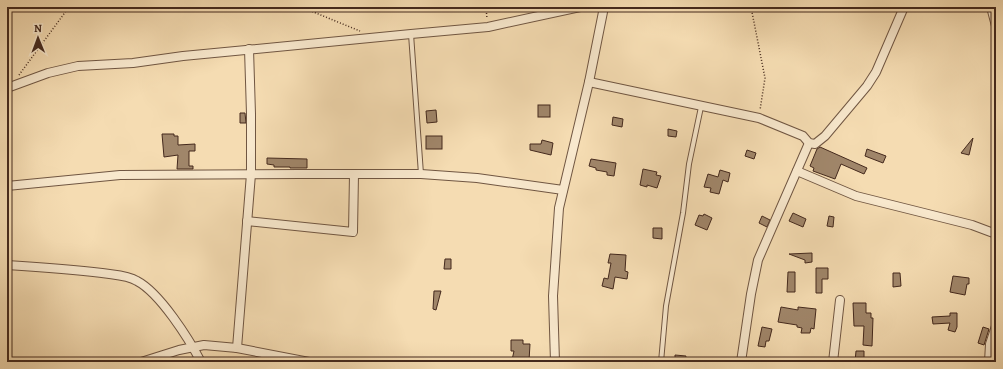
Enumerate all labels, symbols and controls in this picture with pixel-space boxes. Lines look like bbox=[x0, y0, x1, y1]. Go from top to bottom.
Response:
north arrow bbox=[18, 18, 58, 58]
text: N bbox=[34, 21, 42, 36]

